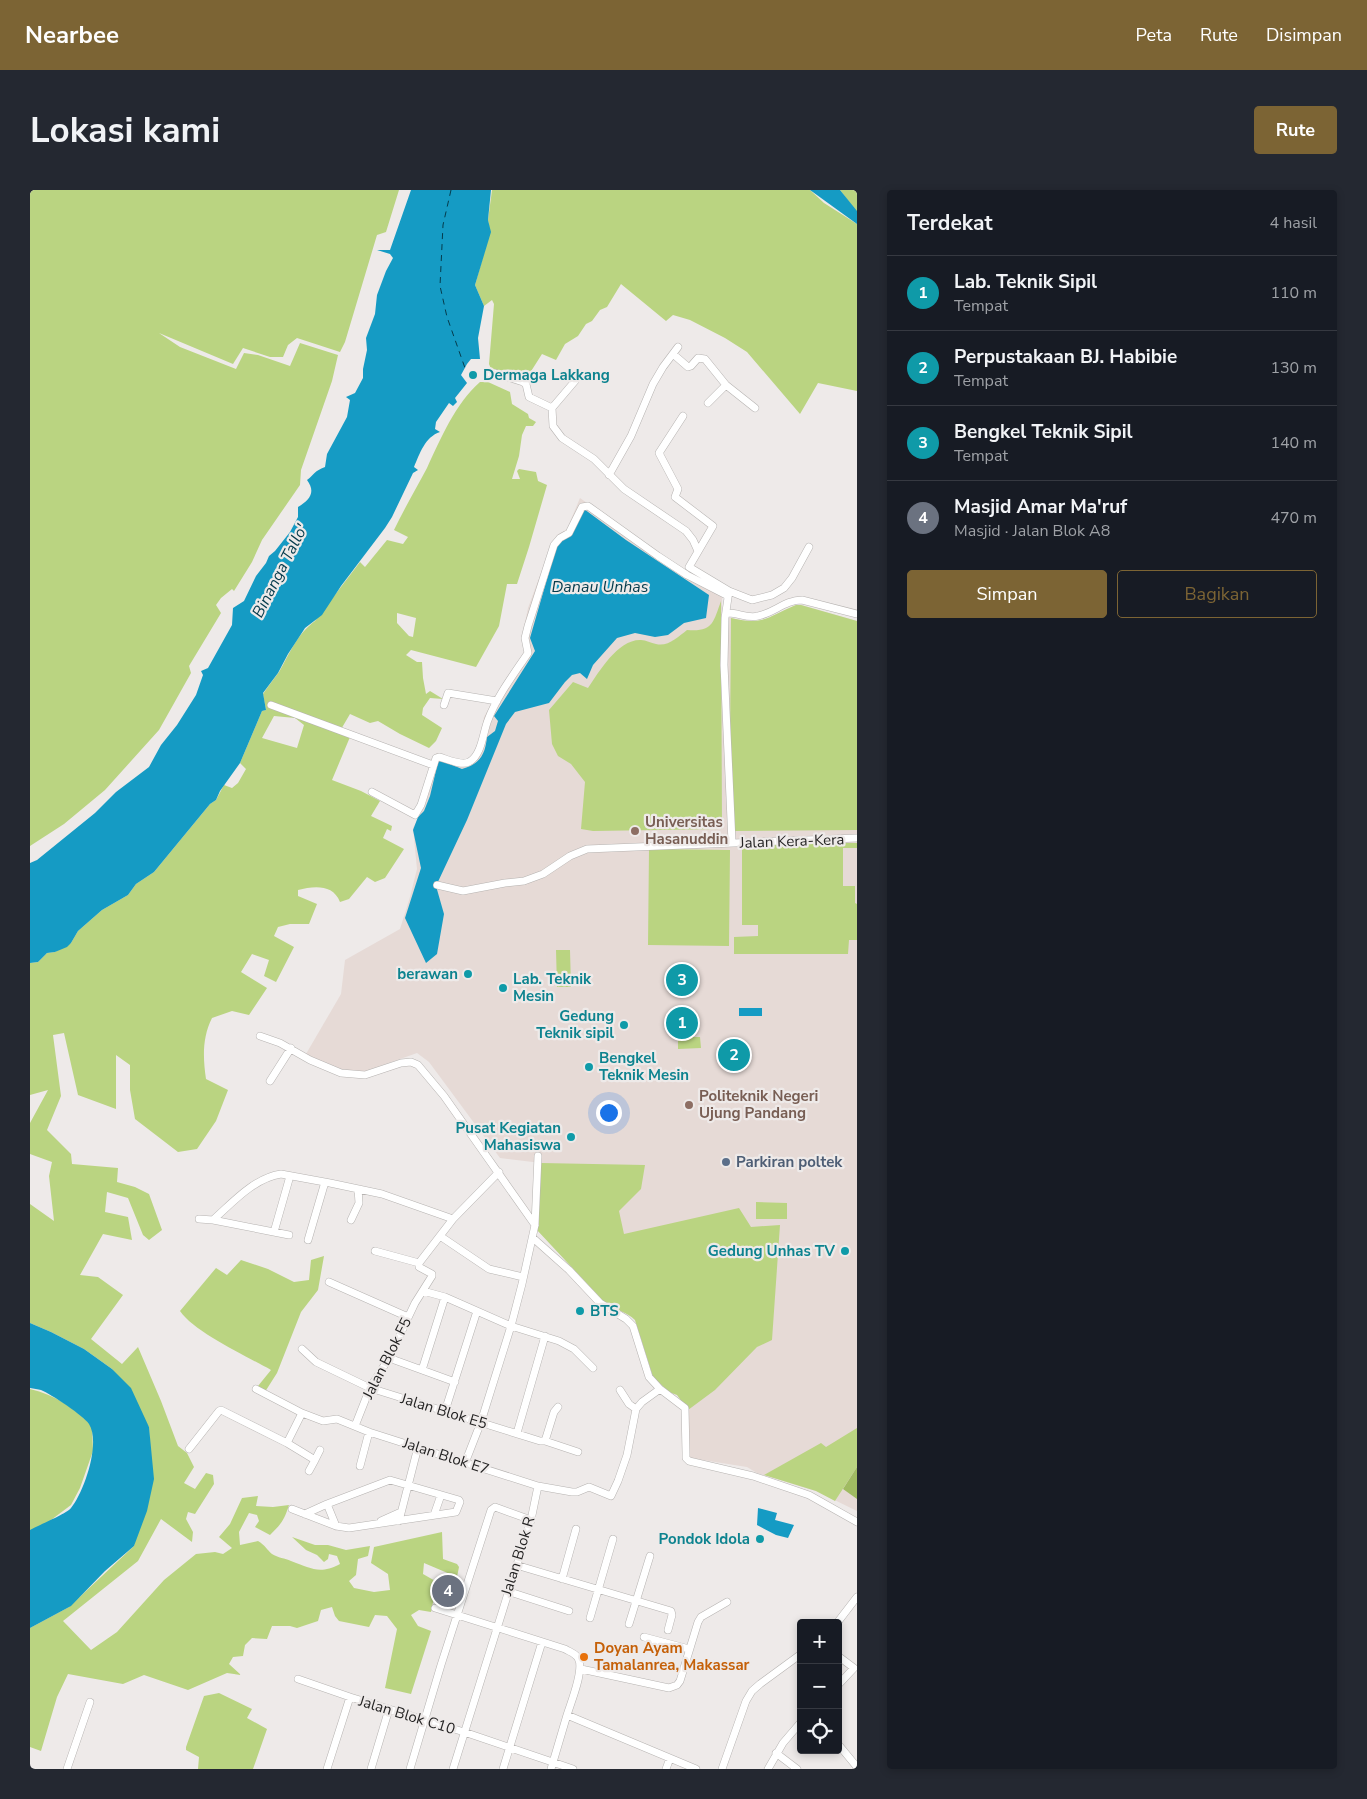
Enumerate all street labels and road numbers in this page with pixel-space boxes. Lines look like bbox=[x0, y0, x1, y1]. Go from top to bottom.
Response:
street label: Jalan Kera-Kera bbox=[738, 829, 845, 853]
street label: Jalan Blok F5 bbox=[357, 1314, 416, 1403]
street label: Jalan Blok E5 bbox=[397, 1388, 490, 1434]
street label: Jalan Blok E7 bbox=[399, 1432, 492, 1479]
street label: Jalan Blok R bbox=[496, 1514, 540, 1599]
street label: Jalan Blok C10 bbox=[355, 1691, 458, 1739]

